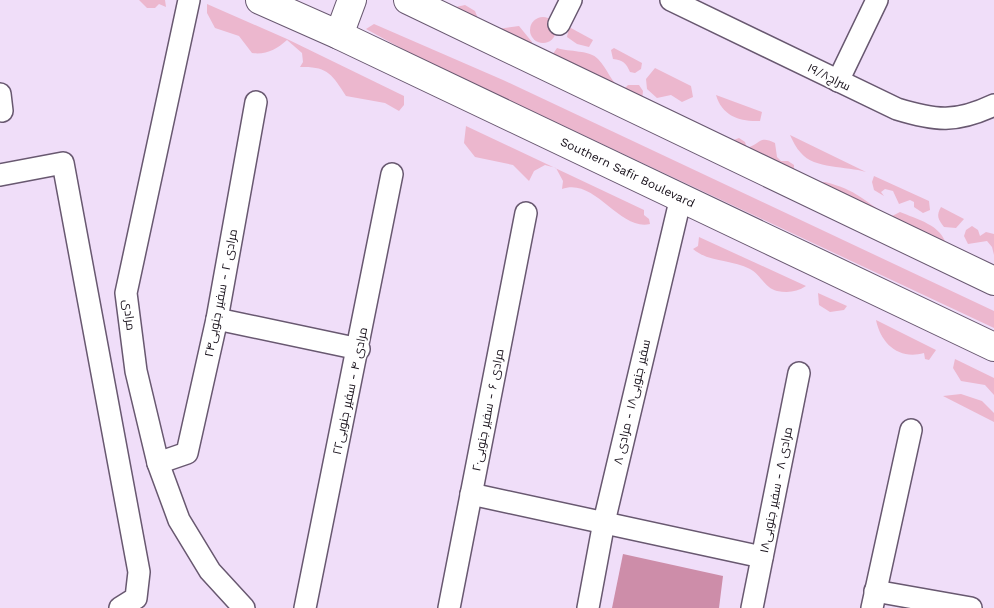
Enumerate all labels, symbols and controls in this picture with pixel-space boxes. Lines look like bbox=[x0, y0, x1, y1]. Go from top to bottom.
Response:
street label: سراج۱۹/۸ bbox=[805, 61, 853, 94]
street label: Southern Safir Boulevard bbox=[558, 134, 697, 210]
street label: مرادی ۲ - سفیر جنوبی۲۴ bbox=[202, 228, 240, 358]
street label: مرادی bbox=[120, 299, 138, 331]
street label: مرادی ۴ - سفیر جنوبی۲۲ bbox=[330, 326, 370, 456]
street label: سفیر جنوبی۱۸ - مرادی ۸ bbox=[611, 338, 653, 466]
street label: مرادی ۶ - سفیر جنوبی۲۰ bbox=[469, 348, 507, 472]
street label: مرادی ۸ - سفیر جنوبی۱۸ bbox=[757, 426, 795, 554]

